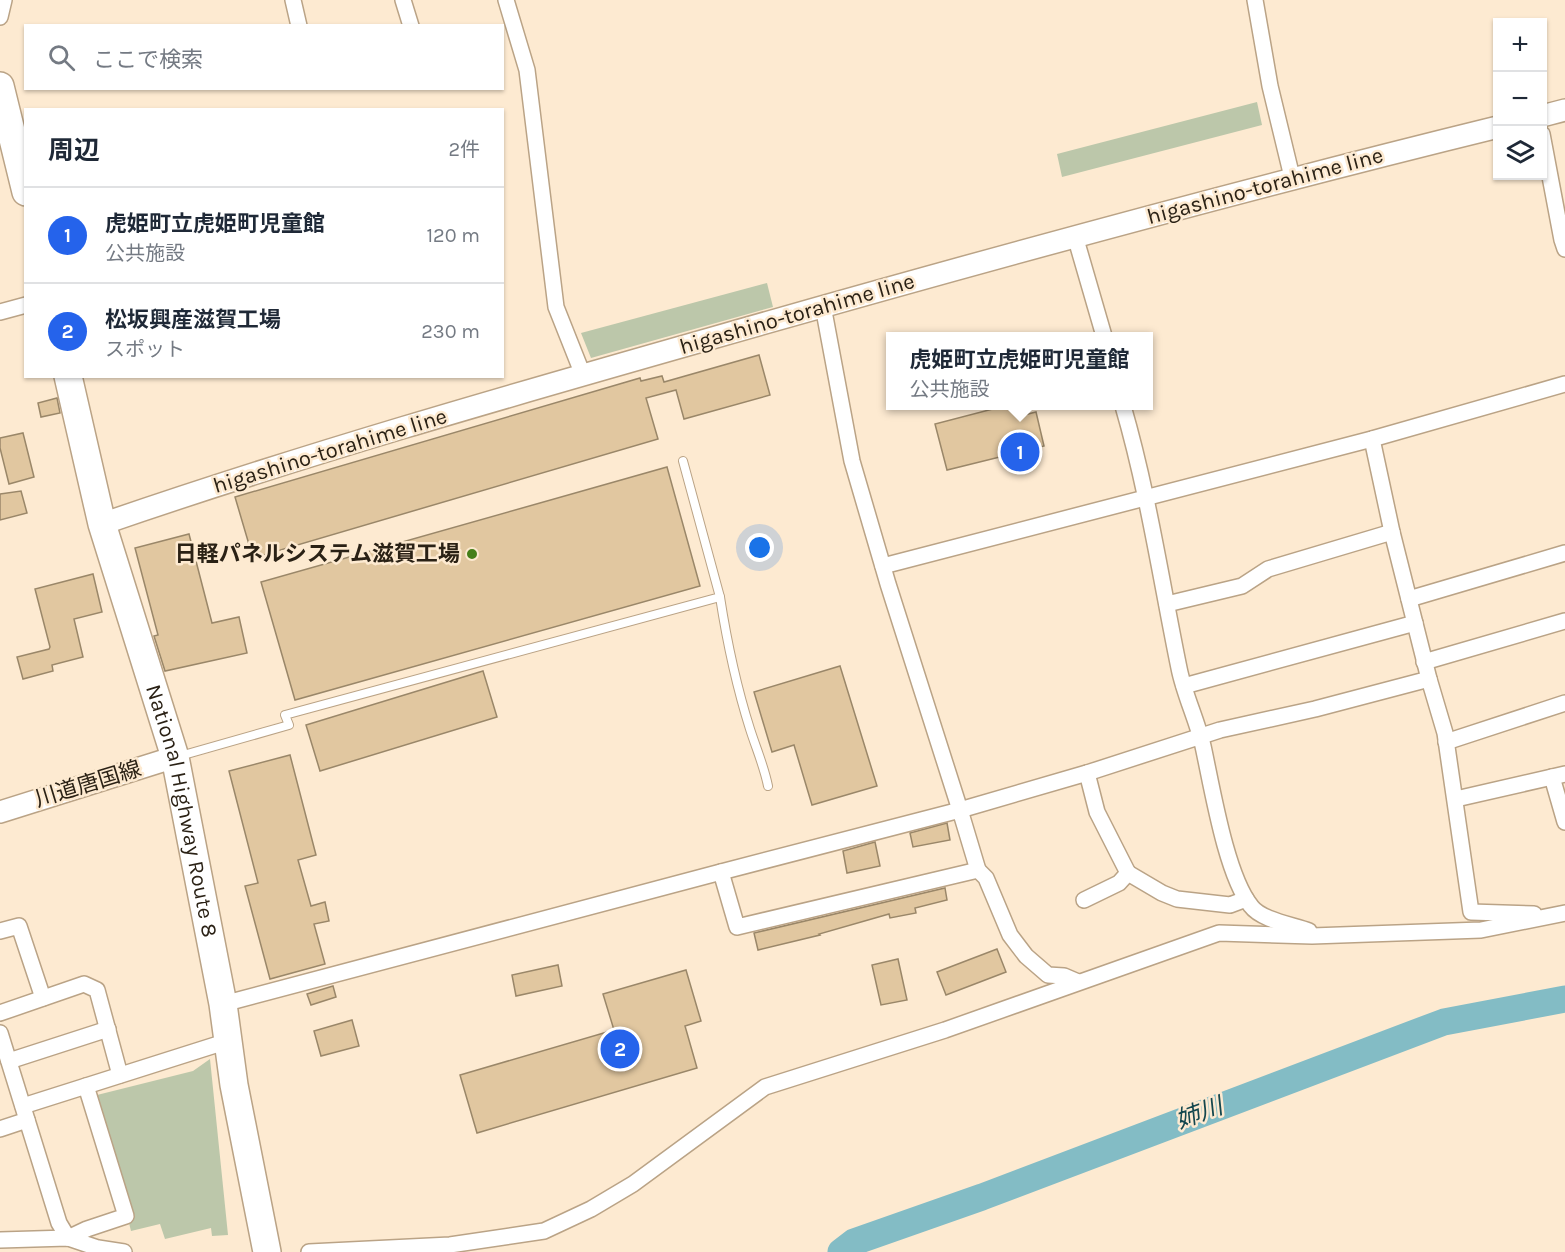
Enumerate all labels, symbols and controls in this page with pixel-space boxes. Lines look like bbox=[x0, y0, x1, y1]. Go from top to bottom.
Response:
map controls bbox=[1493, 18, 1547, 180]
button: + bbox=[1493, 18, 1547, 72]
search box bbox=[24, 24, 504, 90]
icon: search bbox=[45, 41, 78, 74]
text: ここで検索 bbox=[93, 47, 203, 73]
button: − bbox=[1493, 72, 1547, 126]
button: layers bbox=[1493, 126, 1547, 180]
text: 周辺 bbox=[48, 135, 100, 166]
text: 2件 bbox=[448, 138, 480, 161]
street label: higashino-torahime line bbox=[1144, 142, 1386, 230]
text: 虎姫町立虎姫町児童館 bbox=[105, 211, 325, 237]
text: 1 bbox=[64, 224, 71, 247]
text: 120 m bbox=[426, 224, 480, 247]
text: 公共施設 bbox=[105, 242, 185, 265]
street label: higashino-torahime line bbox=[676, 268, 918, 360]
text: 松坂興産滋賀工場 bbox=[105, 307, 281, 333]
text: 2 bbox=[61, 320, 74, 343]
text: 230 m bbox=[421, 320, 480, 343]
popup bbox=[886, 332, 1153, 410]
text: スポット bbox=[105, 338, 185, 361]
text: 虎姫町立虎姫町児童館 bbox=[909, 347, 1130, 373]
text: 公共施設 bbox=[909, 378, 989, 401]
street label: higashino-torahime line bbox=[210, 403, 450, 499]
pin: 1 bbox=[1000, 430, 1040, 474]
your location bbox=[745, 533, 774, 562]
place label: 日軽パネルシステム滋賀工場 bbox=[175, 541, 460, 567]
marker: 日軽パネルシステム滋賀工場 bbox=[465, 547, 479, 561]
street label: National Highway Route 8 bbox=[140, 681, 223, 939]
street label: 川道唐国線 bbox=[32, 755, 144, 813]
pin: 2 bbox=[600, 1026, 640, 1072]
water label: 姉川 bbox=[1172, 1091, 1229, 1134]

